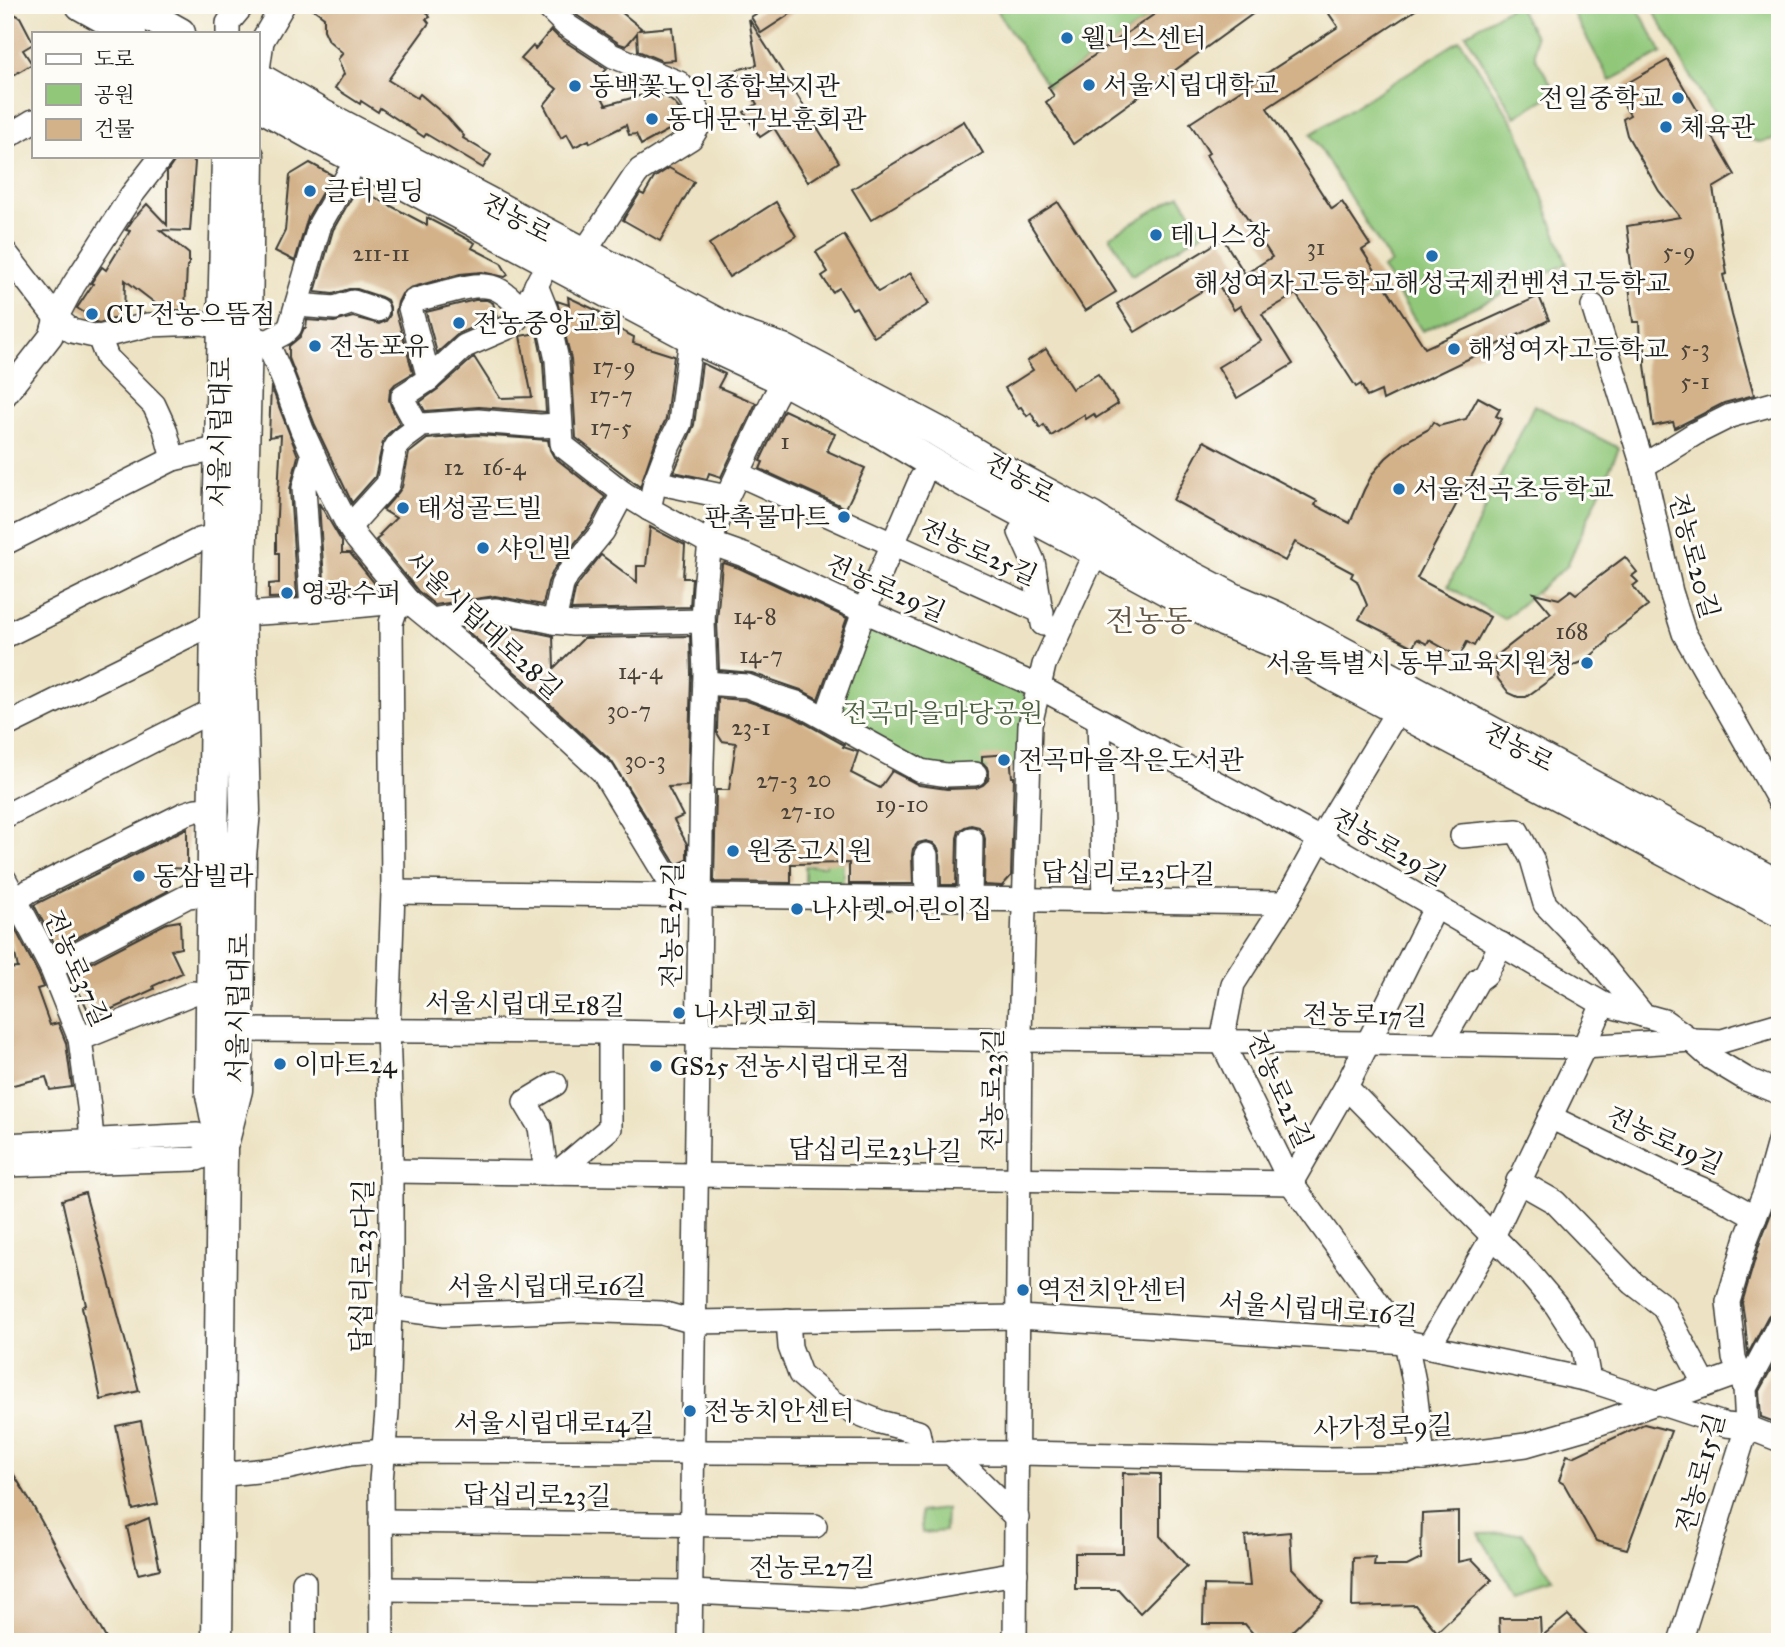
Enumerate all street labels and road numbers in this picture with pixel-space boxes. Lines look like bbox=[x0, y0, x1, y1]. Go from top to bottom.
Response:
street label: 전농로 bbox=[476, 186, 558, 250]
street label: 서울시립대로 bbox=[203, 356, 237, 508]
street label: 전농로 bbox=[979, 446, 1061, 510]
street label: 전농로20길 bbox=[1662, 490, 1726, 622]
street label: 전농로25길 bbox=[915, 512, 1043, 592]
street label: 서울시립대로28길 bbox=[399, 544, 569, 706]
street label: 전농로29길 bbox=[821, 548, 951, 628]
street label: 전농로 bbox=[1478, 715, 1560, 779]
street label: 전농로29길 bbox=[1326, 801, 1452, 893]
street label: 답십리로23다길 bbox=[1041, 855, 1215, 891]
street label: 전농로27길 bbox=[655, 861, 689, 989]
street label: 전농로37길 bbox=[37, 905, 117, 1031]
street label: 서울시립대로 bbox=[221, 932, 255, 1084]
street label: 서울시립대로18길 bbox=[425, 986, 625, 1022]
street label: 전농로17길 bbox=[1302, 998, 1428, 1032]
street label: 전농로21길 bbox=[1240, 1027, 1320, 1153]
street label: 전농로23길 bbox=[975, 1028, 1009, 1152]
street label: 전농로19길 bbox=[1602, 1099, 1728, 1181]
street label: 답십리로23나길 bbox=[788, 1132, 962, 1168]
street label: 답십리로23다길 bbox=[344, 1179, 380, 1353]
street label: 서울시립대로16길 bbox=[447, 1270, 647, 1302]
street label: 서울시립대로16길 bbox=[1217, 1286, 1419, 1332]
street label: 서울시립대로14길 bbox=[454, 1407, 654, 1439]
street label: 사가정로9길 bbox=[1313, 1409, 1453, 1445]
street label: 전농로15길 bbox=[1669, 1410, 1731, 1536]
street label: 답십리로23길 bbox=[462, 1478, 612, 1512]
street label: 전농로27길 bbox=[749, 1551, 875, 1583]

